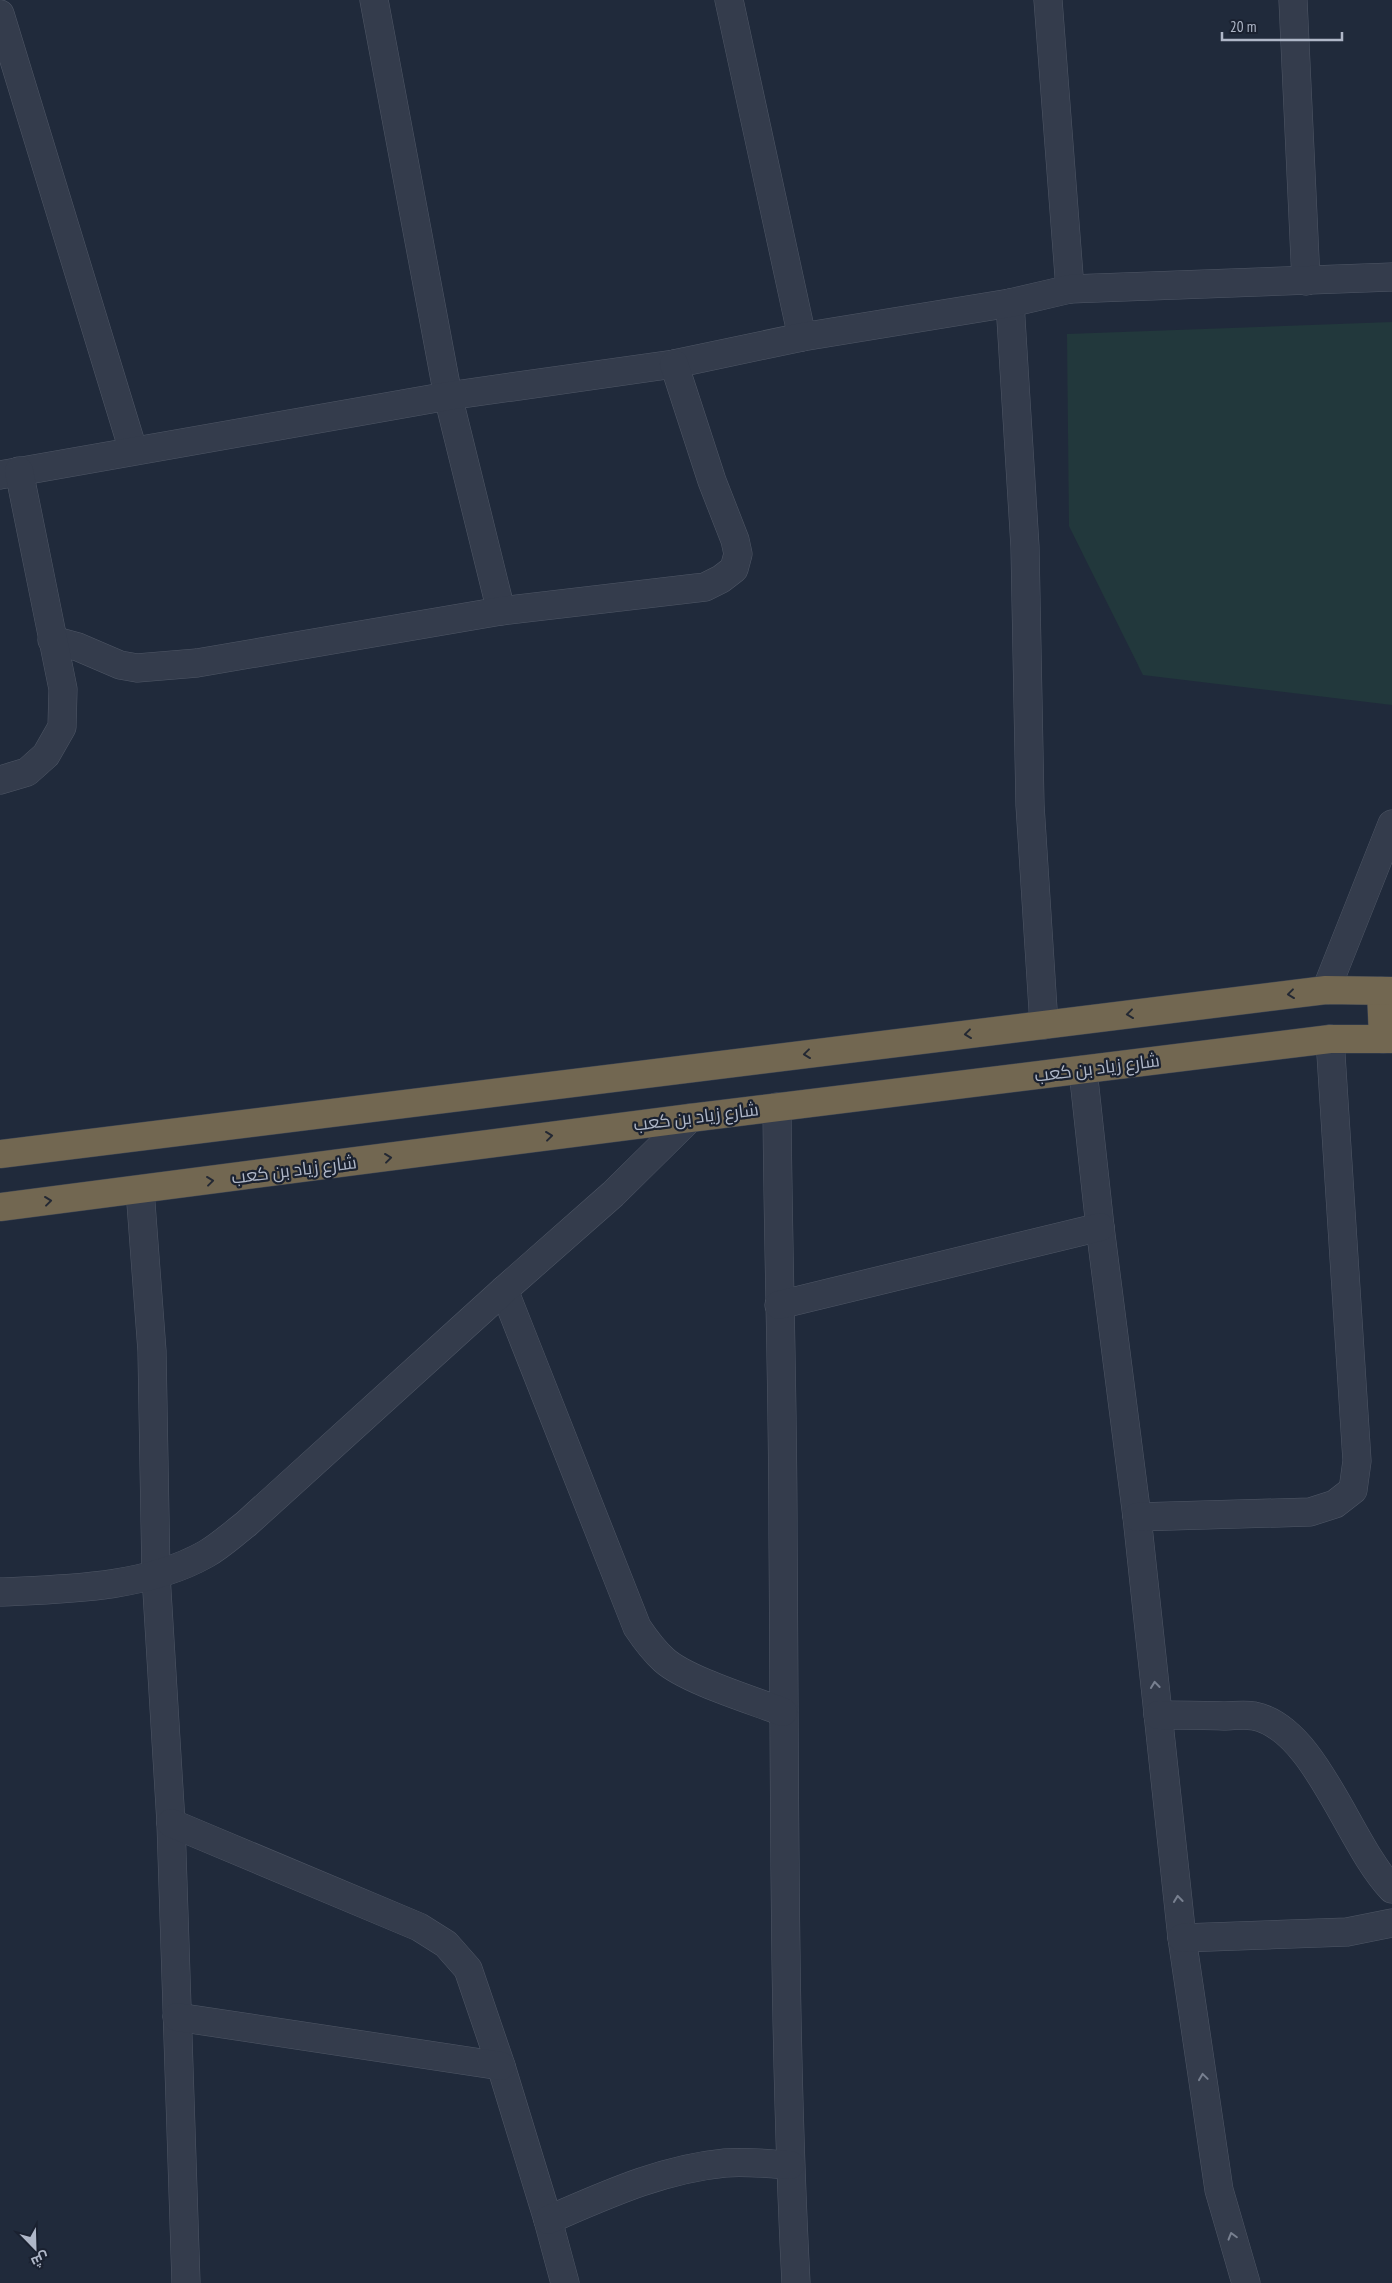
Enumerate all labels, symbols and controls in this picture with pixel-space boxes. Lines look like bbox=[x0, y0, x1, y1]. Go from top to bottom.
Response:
scale bar bbox=[1222, 10, 1342, 42]
text: 20 m bbox=[1230, 17, 1256, 36]
one-way arrow bbox=[1287, 988, 1295, 999]
one-way arrow bbox=[1125, 1008, 1133, 1019]
one-way arrow bbox=[964, 1028, 972, 1039]
one-way arrow bbox=[803, 1048, 811, 1059]
street label: شارع زياد بن كعب bbox=[1033, 1048, 1161, 1088]
street label: شارع زياد بن كعب bbox=[632, 1097, 760, 1137]
one-way arrow bbox=[545, 1132, 554, 1142]
street label: شارع زياد بن كعب bbox=[230, 1150, 358, 1190]
one-way arrow bbox=[384, 1153, 392, 1163]
one-way arrow bbox=[206, 1176, 214, 1187]
one-way arrow bbox=[45, 1196, 53, 1207]
one-way arrow bbox=[1150, 1680, 1161, 1688]
one-way arrow bbox=[1173, 1894, 1184, 1902]
one-way arrow bbox=[1198, 2073, 1208, 2081]
north arrow bbox=[10, 2223, 60, 2273]
one-way arrow bbox=[1227, 2232, 1238, 2241]
text: ش bbox=[28, 2248, 52, 2272]

